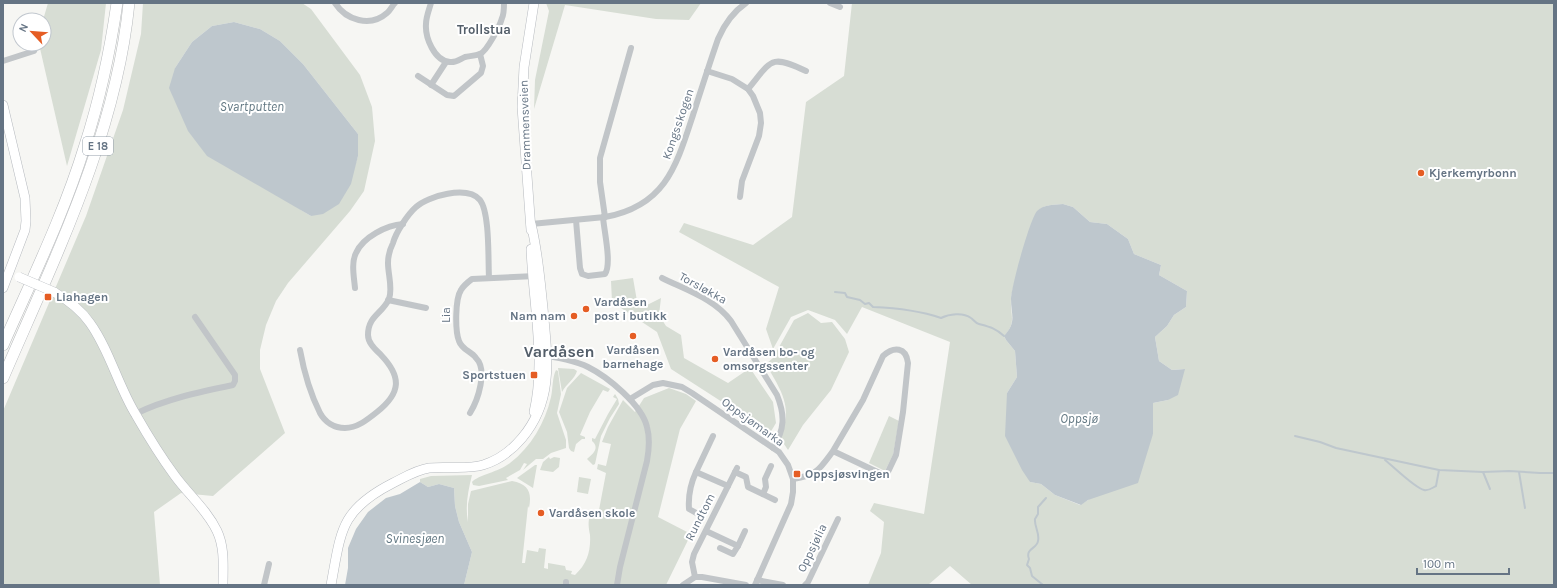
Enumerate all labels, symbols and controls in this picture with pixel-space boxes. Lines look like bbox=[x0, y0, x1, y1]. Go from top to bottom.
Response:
north arrow bbox=[12, 12, 52, 52]
text: N bbox=[16, 21, 31, 34]
district label: Trollstua bbox=[457, 22, 511, 37]
street label: Drammensveien bbox=[516, 80, 534, 170]
street label: Kongsskogen bbox=[659, 87, 697, 161]
water label: Svartputten bbox=[220, 99, 284, 114]
road number: E 18 bbox=[83, 137, 113, 155]
place label: Kjerkemyrbonn bbox=[1429, 166, 1517, 180]
marker: Kjerkemyrbonn bbox=[1416, 168, 1426, 178]
street label: Torsløkka bbox=[677, 269, 729, 307]
place label: Liahagen bbox=[56, 290, 108, 304]
marker: Liahagen bbox=[43, 292, 53, 302]
place label: Vardåsen post i butikk bbox=[594, 295, 667, 323]
marker: Vardåsen post i butikk bbox=[581, 304, 591, 314]
street label: Lia bbox=[439, 307, 453, 323]
place label: Nam nam bbox=[510, 309, 566, 323]
marker: Nam nam bbox=[569, 311, 579, 321]
marker: Vardåsen barnehage bbox=[628, 331, 638, 341]
district label: Vardåsen bbox=[524, 342, 594, 361]
place label: Vardåsen barnehage bbox=[603, 343, 663, 371]
place label: Vardåsen bo- og omsorgssenter bbox=[723, 345, 815, 373]
marker: Vardåsen bo- og omsorgssenter bbox=[710, 354, 720, 364]
place label: Sportstuen bbox=[462, 368, 526, 382]
marker: Sportstuen bbox=[529, 370, 539, 380]
street label: Oppsjømarka bbox=[719, 395, 787, 449]
water label: Oppsjø bbox=[1060, 411, 1098, 426]
place label: Oppsjøsvingen bbox=[805, 467, 890, 481]
marker: Oppsjøsvingen bbox=[792, 469, 802, 479]
street label: Rundtom bbox=[682, 491, 718, 543]
place label: Vardåsen skole bbox=[549, 506, 635, 520]
marker: Vardåsen skole bbox=[536, 508, 546, 518]
street label: Oppsjølia bbox=[794, 522, 830, 574]
water label: Svinesjøen bbox=[386, 531, 444, 546]
scale bar bbox=[1417, 550, 1509, 576]
text: 100 m bbox=[1423, 557, 1455, 571]

